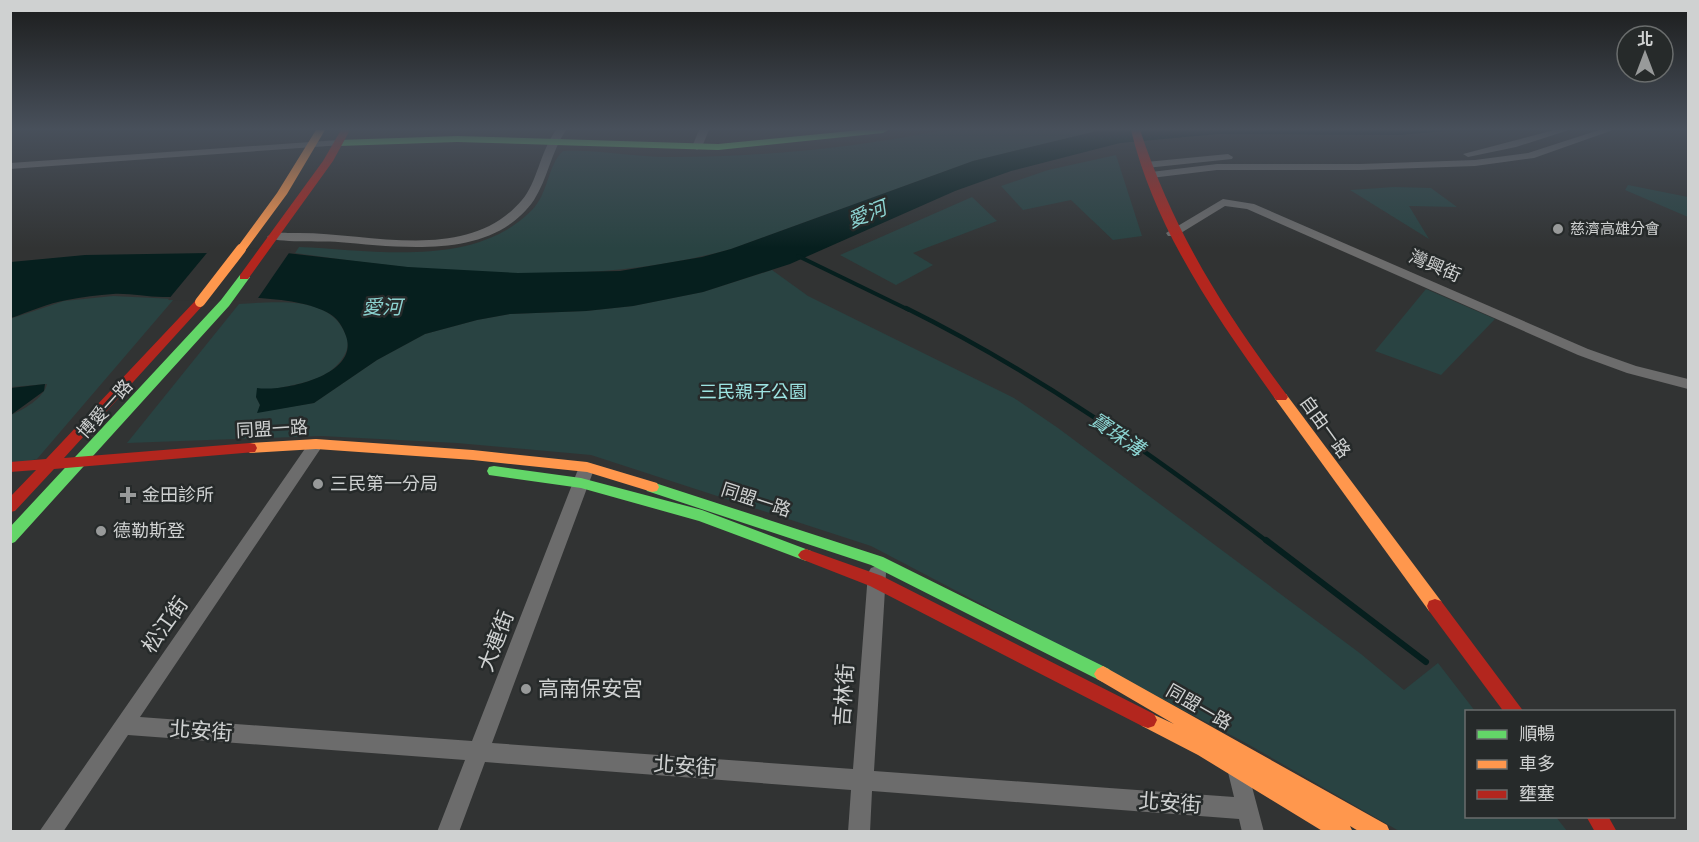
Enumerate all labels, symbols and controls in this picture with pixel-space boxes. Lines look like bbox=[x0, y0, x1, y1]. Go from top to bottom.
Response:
north arrow bbox=[1615, 24, 1675, 84]
text: 北 bbox=[1637, 31, 1653, 48]
water label: 愛河 bbox=[845, 196, 893, 232]
place label: 慈濟高雄分會 bbox=[1570, 221, 1660, 237]
marker: 慈濟高雄分會 bbox=[1551, 222, 1565, 236]
street label: 灣興街 bbox=[1406, 246, 1464, 286]
water label: 愛河 bbox=[362, 297, 406, 318]
street label: 博愛一路 bbox=[73, 376, 137, 442]
park label: 三民親子公園 bbox=[699, 383, 807, 402]
street label: 自由一路 bbox=[1296, 392, 1354, 462]
water label: 寶珠溝 bbox=[1086, 409, 1150, 462]
street label: 同盟一路 bbox=[236, 417, 308, 441]
place label: 三民第一分局 bbox=[330, 474, 438, 494]
marker: 三民第一分局 bbox=[311, 477, 325, 491]
street label: 同盟一路 bbox=[719, 479, 793, 521]
place label: 金田診所 bbox=[142, 485, 214, 505]
marker: 金田診所 bbox=[119, 486, 137, 504]
place label: 德勒斯登 bbox=[113, 521, 185, 541]
marker: 德勒斯登 bbox=[94, 524, 108, 538]
street label: 松江街 bbox=[138, 593, 192, 657]
street label: 大連街 bbox=[474, 608, 518, 674]
street label: 吉林街 bbox=[831, 663, 857, 727]
place label: 高南保安宮 bbox=[538, 678, 643, 700]
street label: 同盟一路 bbox=[1163, 680, 1235, 734]
marker: 高南保安宮 bbox=[519, 682, 533, 696]
legend bbox=[1465, 710, 1675, 818]
street label: 北安街 bbox=[169, 718, 233, 744]
text: 順暢 bbox=[1519, 724, 1555, 744]
street label: 北安街 bbox=[653, 753, 717, 779]
text: 車多 bbox=[1519, 754, 1555, 774]
text: 壅塞 bbox=[1519, 784, 1555, 804]
street label: 北安街 bbox=[1138, 790, 1202, 816]

